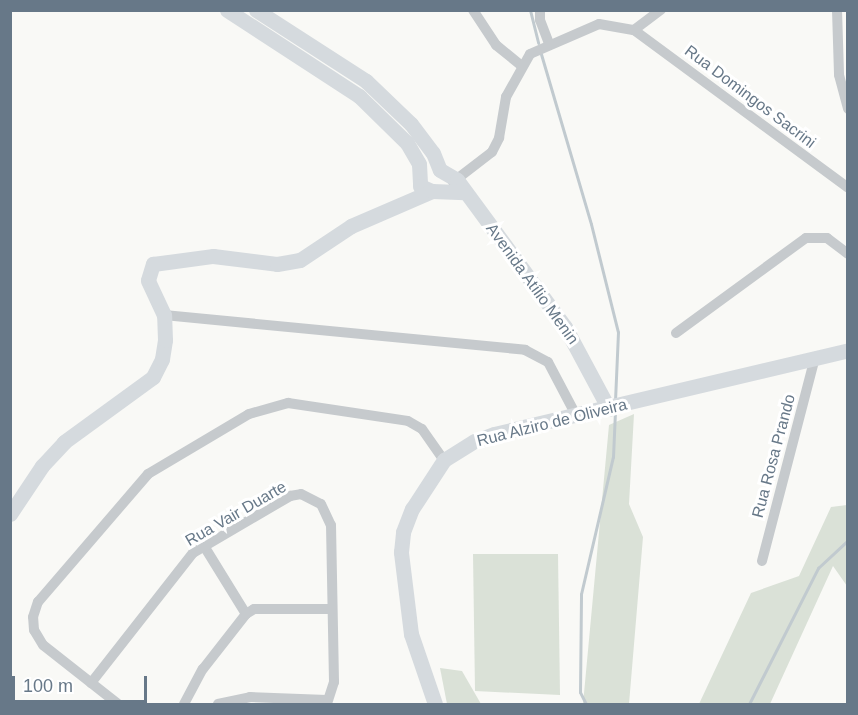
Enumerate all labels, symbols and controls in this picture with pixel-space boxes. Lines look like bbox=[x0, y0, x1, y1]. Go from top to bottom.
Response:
street label: Rua Domingos Sacrini bbox=[681, 41, 819, 153]
street label: Avenida Atílio Menin bbox=[481, 219, 583, 349]
street label: Rua Rosa Prando bbox=[748, 392, 800, 520]
street label: Rua Alziro de Oliveira bbox=[475, 395, 629, 451]
street label: Rua Vair Duarte bbox=[182, 477, 290, 551]
scale bar bbox=[15, 664, 150, 702]
text: 100 m bbox=[23, 676, 73, 696]

